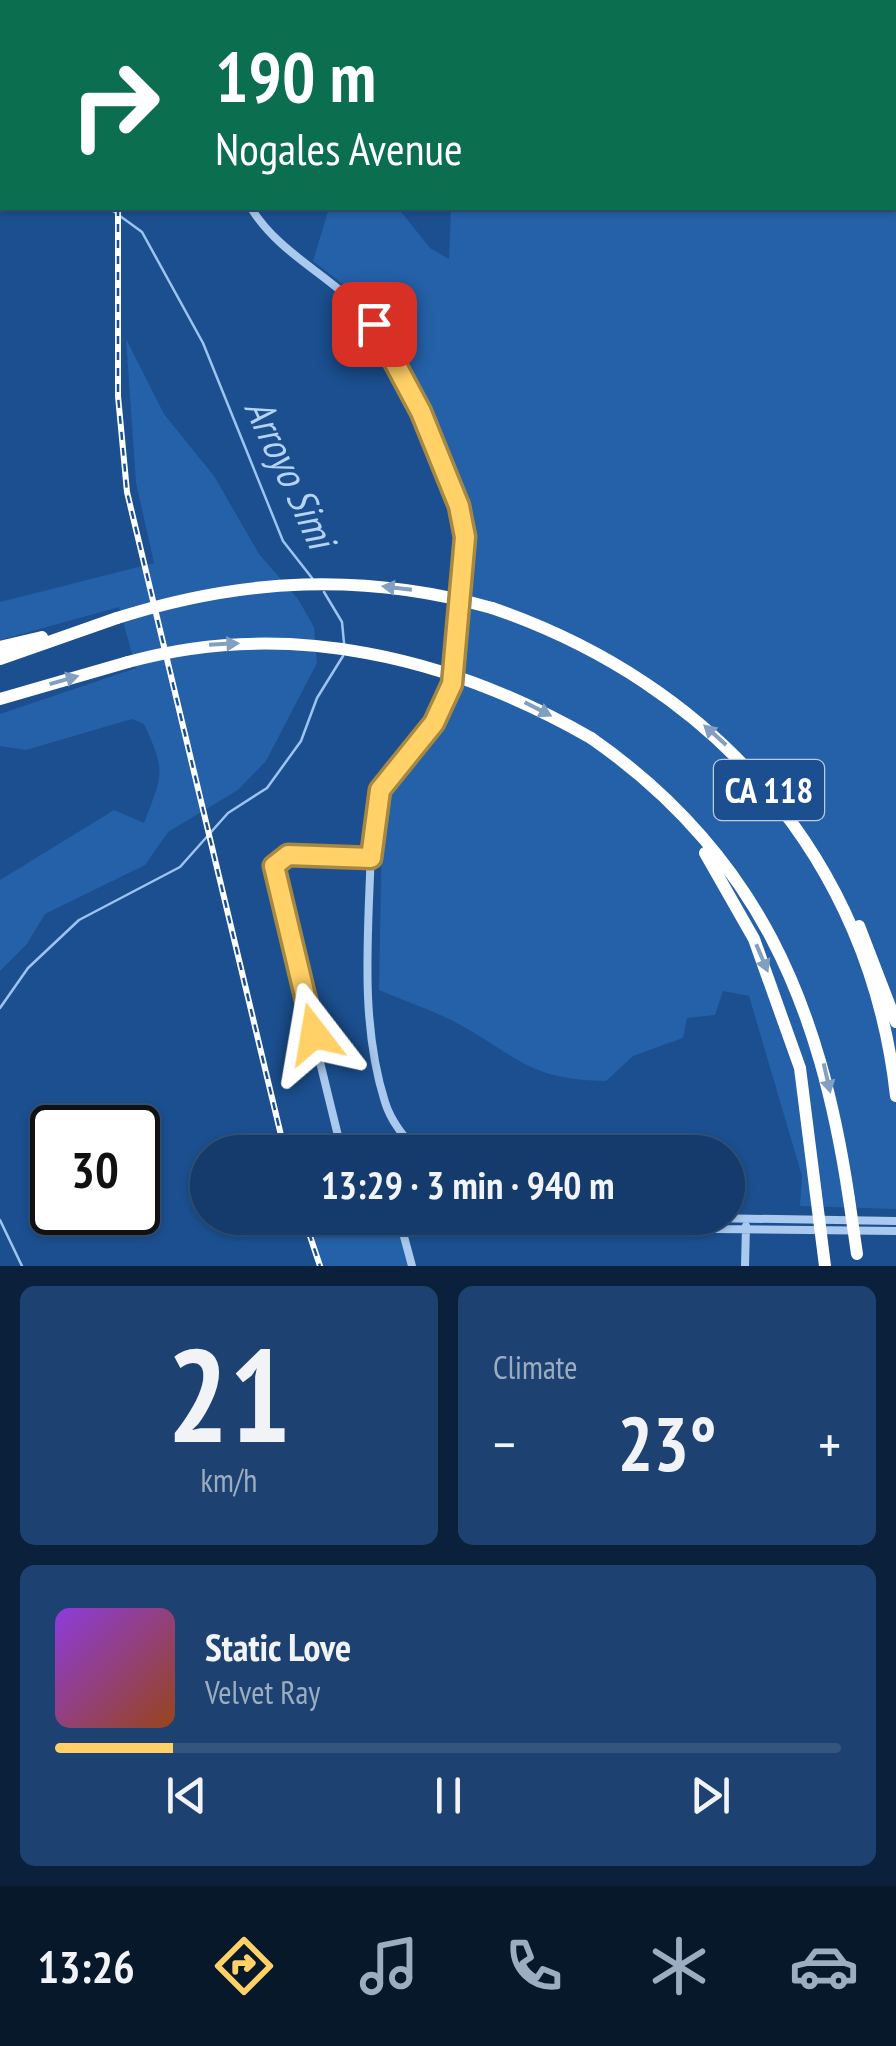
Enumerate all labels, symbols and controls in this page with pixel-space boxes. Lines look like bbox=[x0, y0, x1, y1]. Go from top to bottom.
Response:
text: 190 m bbox=[215, 31, 376, 121]
icon: right bbox=[50, 40, 180, 170]
text: Nogales Avenue bbox=[215, 119, 463, 177]
pin bbox=[332, 282, 417, 367]
icon: arrive bbox=[347, 297, 402, 352]
water label: Arroyo Simi bbox=[234, 390, 350, 561]
one-way arrow bbox=[381, 579, 412, 595]
one-way arrow bbox=[208, 636, 240, 652]
one-way arrow bbox=[49, 672, 80, 687]
one-way arrow bbox=[524, 700, 553, 717]
one-way arrow bbox=[703, 725, 728, 747]
road number: CA 118 bbox=[714, 760, 824, 820]
one-way arrow bbox=[754, 943, 770, 973]
position arrow bbox=[262, 982, 366, 1086]
one-way arrow bbox=[820, 1063, 835, 1094]
speed limit sign: 30 bbox=[30, 1105, 160, 1235]
text: 13:29 · 3 min · 940 m bbox=[321, 1160, 614, 1209]
text: 21 bbox=[167, 1310, 291, 1478]
text: Climate bbox=[493, 1346, 577, 1388]
text: 23° bbox=[617, 1395, 717, 1492]
text: − bbox=[493, 1408, 516, 1479]
text: + bbox=[818, 1408, 841, 1479]
text: km/h bbox=[201, 1459, 257, 1501]
text: Static Love bbox=[205, 1622, 351, 1671]
text: Velvet Ray bbox=[205, 1671, 320, 1713]
icon: previous bbox=[159, 1768, 214, 1823]
icon: pause bbox=[421, 1768, 476, 1823]
icon: next bbox=[683, 1768, 738, 1823]
icon: directions bbox=[209, 1931, 279, 2001]
icon: music bbox=[354, 1931, 424, 2001]
icon: phone bbox=[499, 1931, 569, 2001]
icon: climate bbox=[644, 1931, 714, 2001]
icon: car bbox=[789, 1931, 859, 2001]
text: 13:26 bbox=[37, 1937, 135, 1995]

